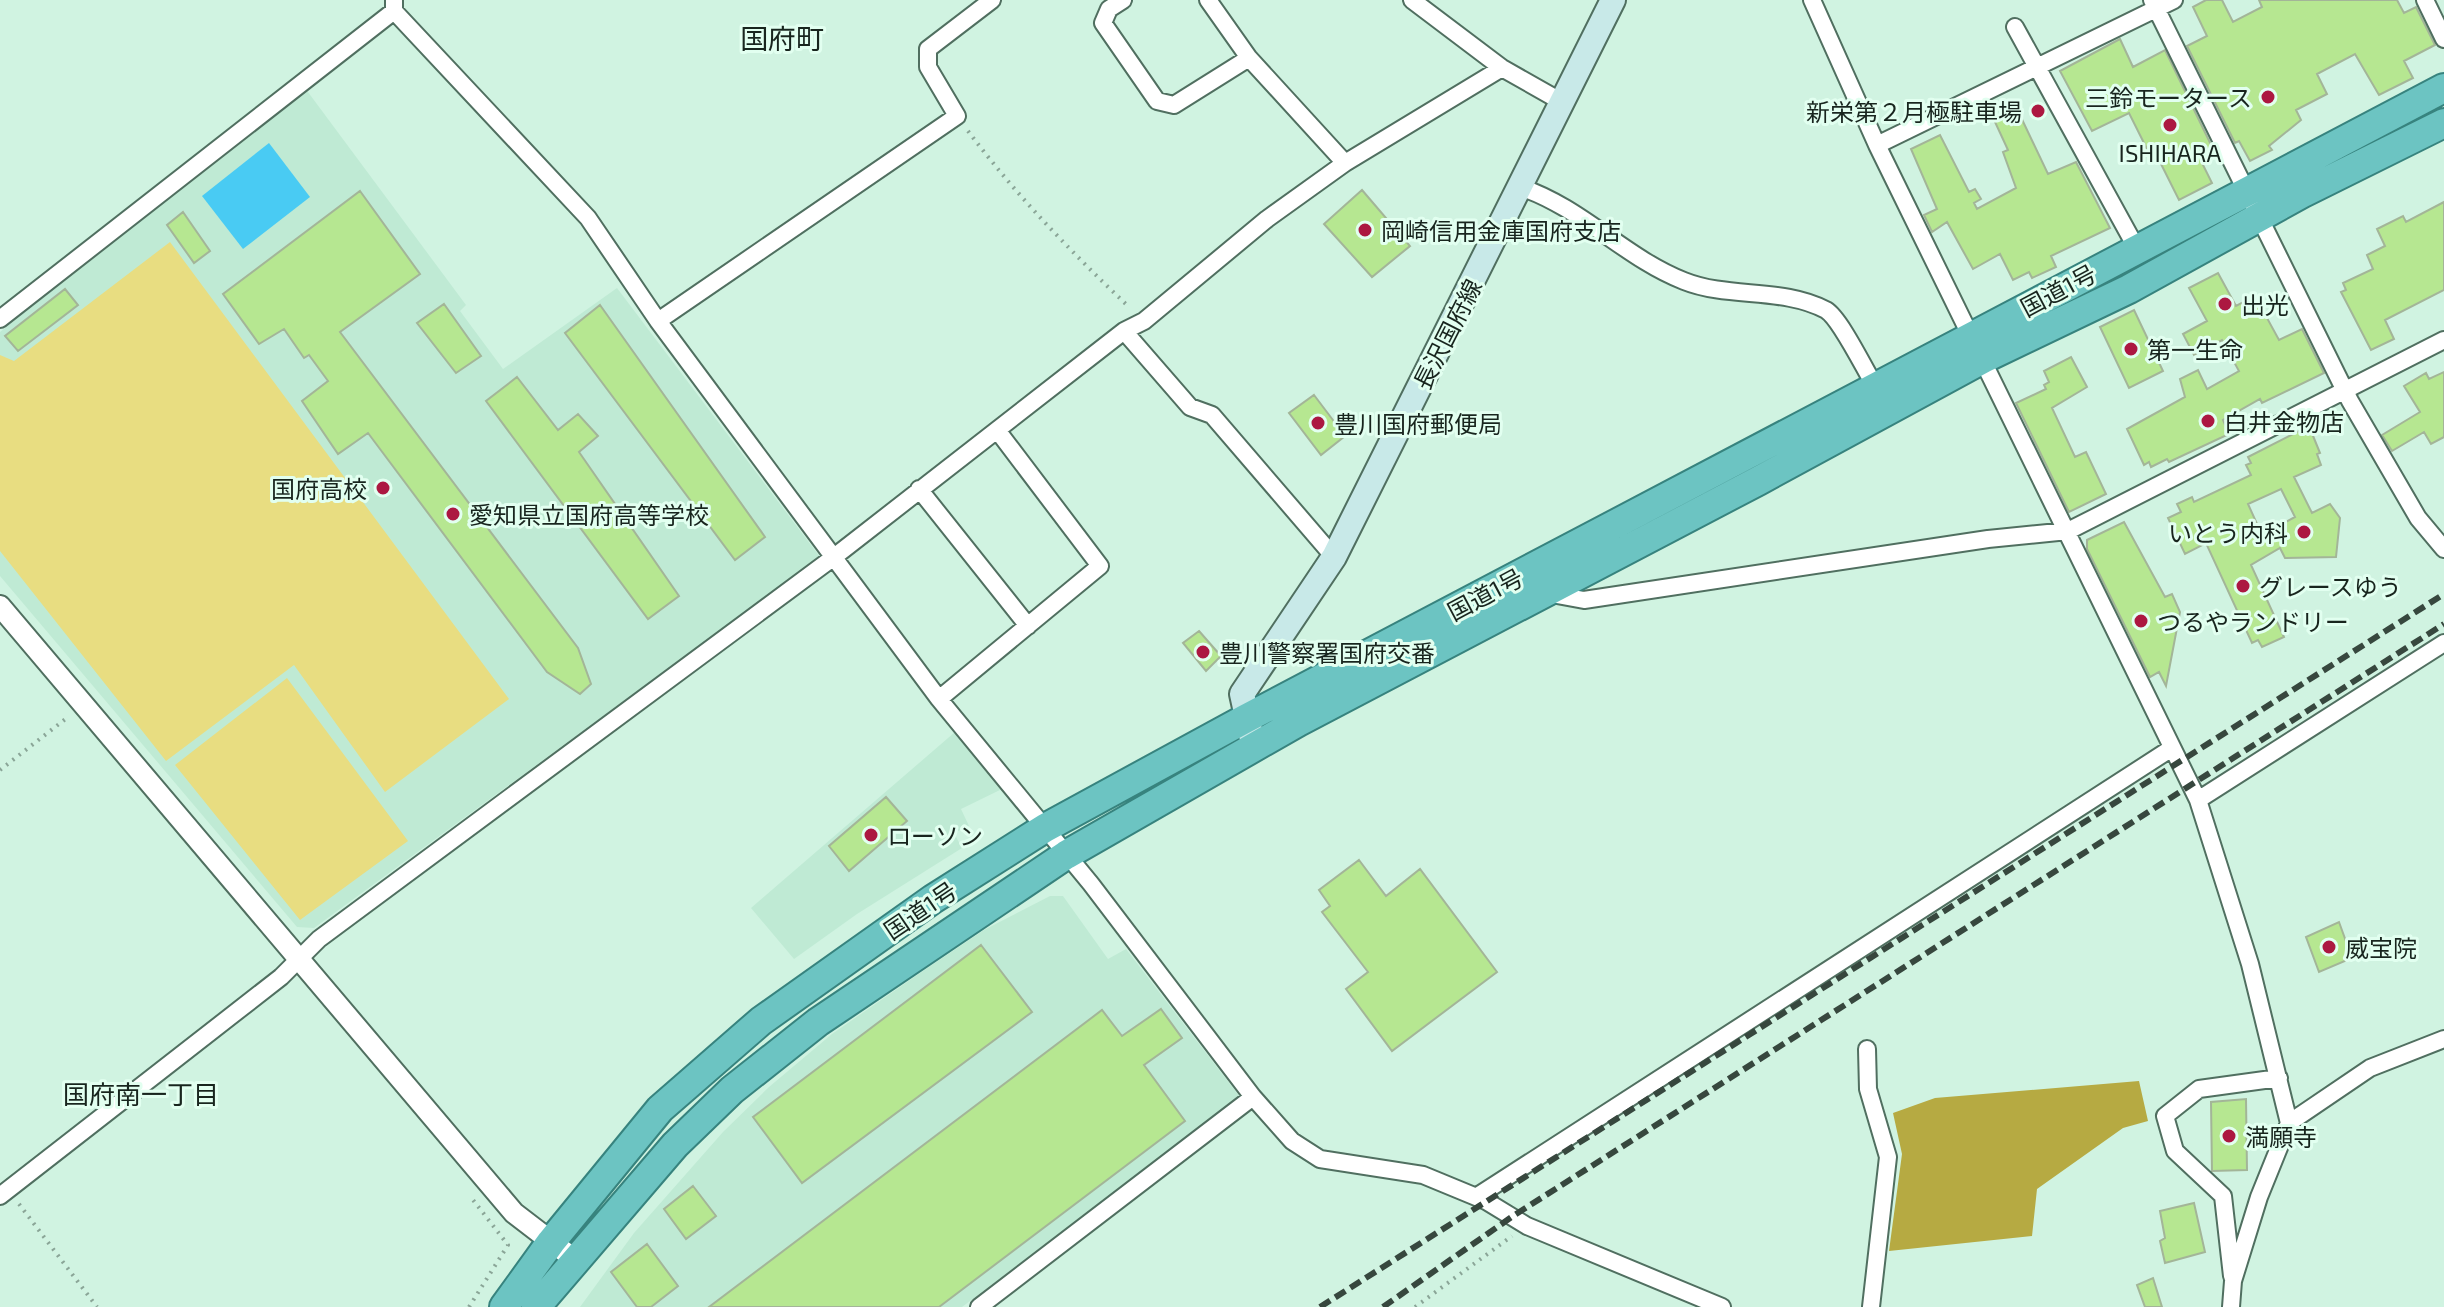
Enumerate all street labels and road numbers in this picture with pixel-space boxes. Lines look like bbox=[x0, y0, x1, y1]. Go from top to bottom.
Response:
street label: 国道1号 bbox=[2015, 258, 2101, 322]
street label: 長沢国府線 bbox=[1407, 274, 1487, 394]
street label: 国道1号 bbox=[1442, 562, 1528, 626]
street label: 国道1号 bbox=[878, 875, 962, 945]

